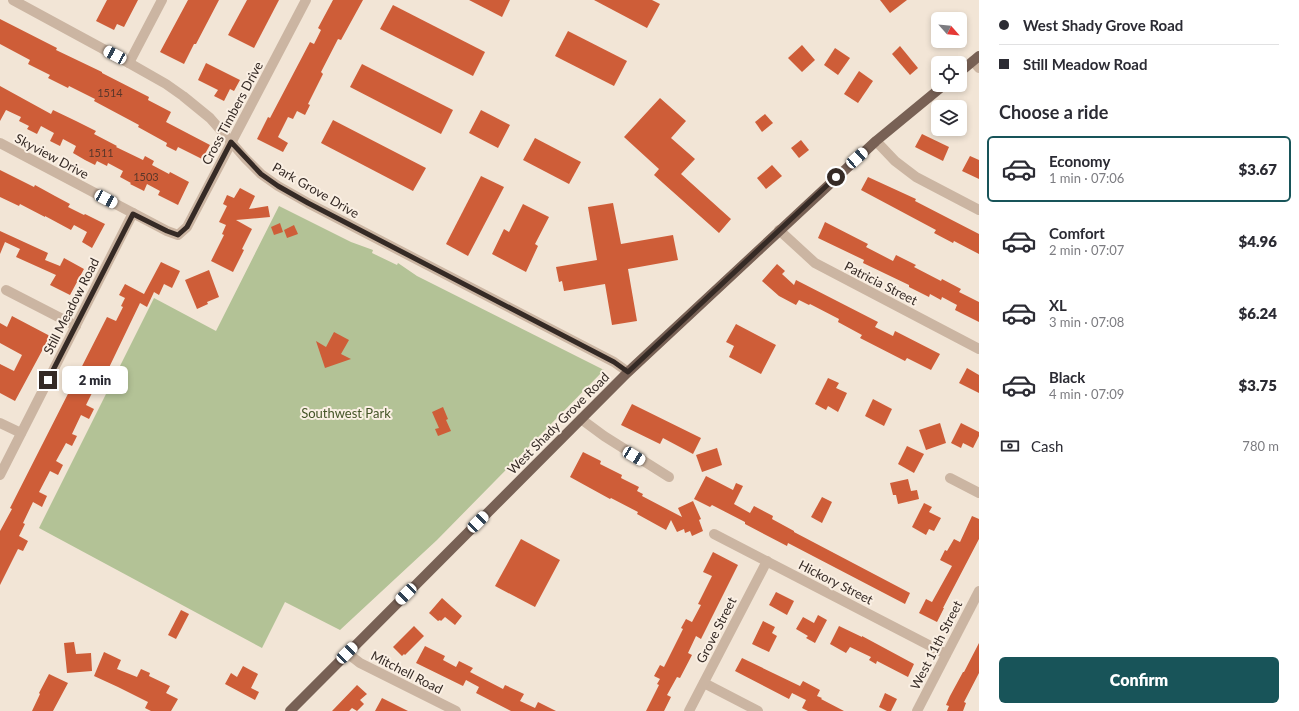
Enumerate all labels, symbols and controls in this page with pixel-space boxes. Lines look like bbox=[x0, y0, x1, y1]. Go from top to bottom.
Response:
north arrow bbox=[931, 12, 967, 48]
map controls bbox=[931, 12, 967, 136]
text: West Shady Grove Road bbox=[1023, 16, 1183, 34]
car bbox=[102, 44, 128, 66]
text: Still Meadow Road bbox=[1023, 55, 1147, 73]
button: locate bbox=[931, 56, 967, 92]
street label: Cross Timbers Drive bbox=[198, 58, 266, 167]
house number: 1514 bbox=[97, 86, 123, 99]
button: layers bbox=[931, 100, 967, 136]
text: Choose a ride bbox=[999, 101, 1108, 123]
street label: Skyview Drive bbox=[12, 130, 92, 182]
house number: 1511 bbox=[88, 146, 114, 159]
car bbox=[844, 146, 870, 170]
icon: car bbox=[1001, 151, 1037, 187]
text: Economy bbox=[1049, 152, 1110, 170]
street label: Park Grove Drive bbox=[270, 159, 362, 221]
text: $3.67 bbox=[1239, 160, 1277, 178]
route start bbox=[827, 168, 845, 186]
house number: 1503 bbox=[133, 170, 159, 183]
text: 1 min · 07:06 bbox=[1049, 170, 1124, 186]
car bbox=[93, 188, 119, 210]
icon: car bbox=[1001, 223, 1037, 259]
text: Comfort bbox=[1049, 224, 1105, 242]
text: $4.96 bbox=[1239, 232, 1277, 250]
text: 2 min · 07:07 bbox=[1049, 242, 1124, 258]
street label: Still Meadow Road bbox=[40, 255, 102, 357]
street label: Patricia Street bbox=[842, 258, 920, 308]
icon: car bbox=[1001, 295, 1037, 331]
text: XL bbox=[1049, 296, 1067, 314]
text: $6.24 bbox=[1239, 304, 1277, 322]
text: 3 min · 07:08 bbox=[1049, 314, 1124, 330]
callout: 2 min bbox=[62, 366, 128, 394]
icon: car bbox=[1001, 367, 1037, 403]
text: Black bbox=[1049, 368, 1085, 386]
street label: West Shady Grove Road bbox=[504, 369, 612, 477]
route end bbox=[39, 371, 57, 389]
text: 2 min bbox=[79, 372, 111, 388]
text: $3.75 bbox=[1239, 376, 1277, 394]
text: 4 min · 07:09 bbox=[1049, 386, 1124, 402]
park label: Southwest Park bbox=[301, 405, 391, 421]
icon: cash bbox=[999, 435, 1021, 457]
text: Cash bbox=[1031, 437, 1063, 455]
text: 780 m bbox=[1242, 438, 1279, 454]
car bbox=[621, 445, 647, 467]
car bbox=[465, 509, 491, 535]
street label: Hickory Street bbox=[796, 556, 876, 608]
car bbox=[393, 581, 419, 607]
street label: Grove Street bbox=[693, 594, 740, 666]
street label: West 11th Street bbox=[907, 598, 965, 692]
car bbox=[334, 640, 360, 666]
street label: Mitchell Road bbox=[368, 647, 446, 697]
button: Confirm bbox=[999, 657, 1279, 703]

